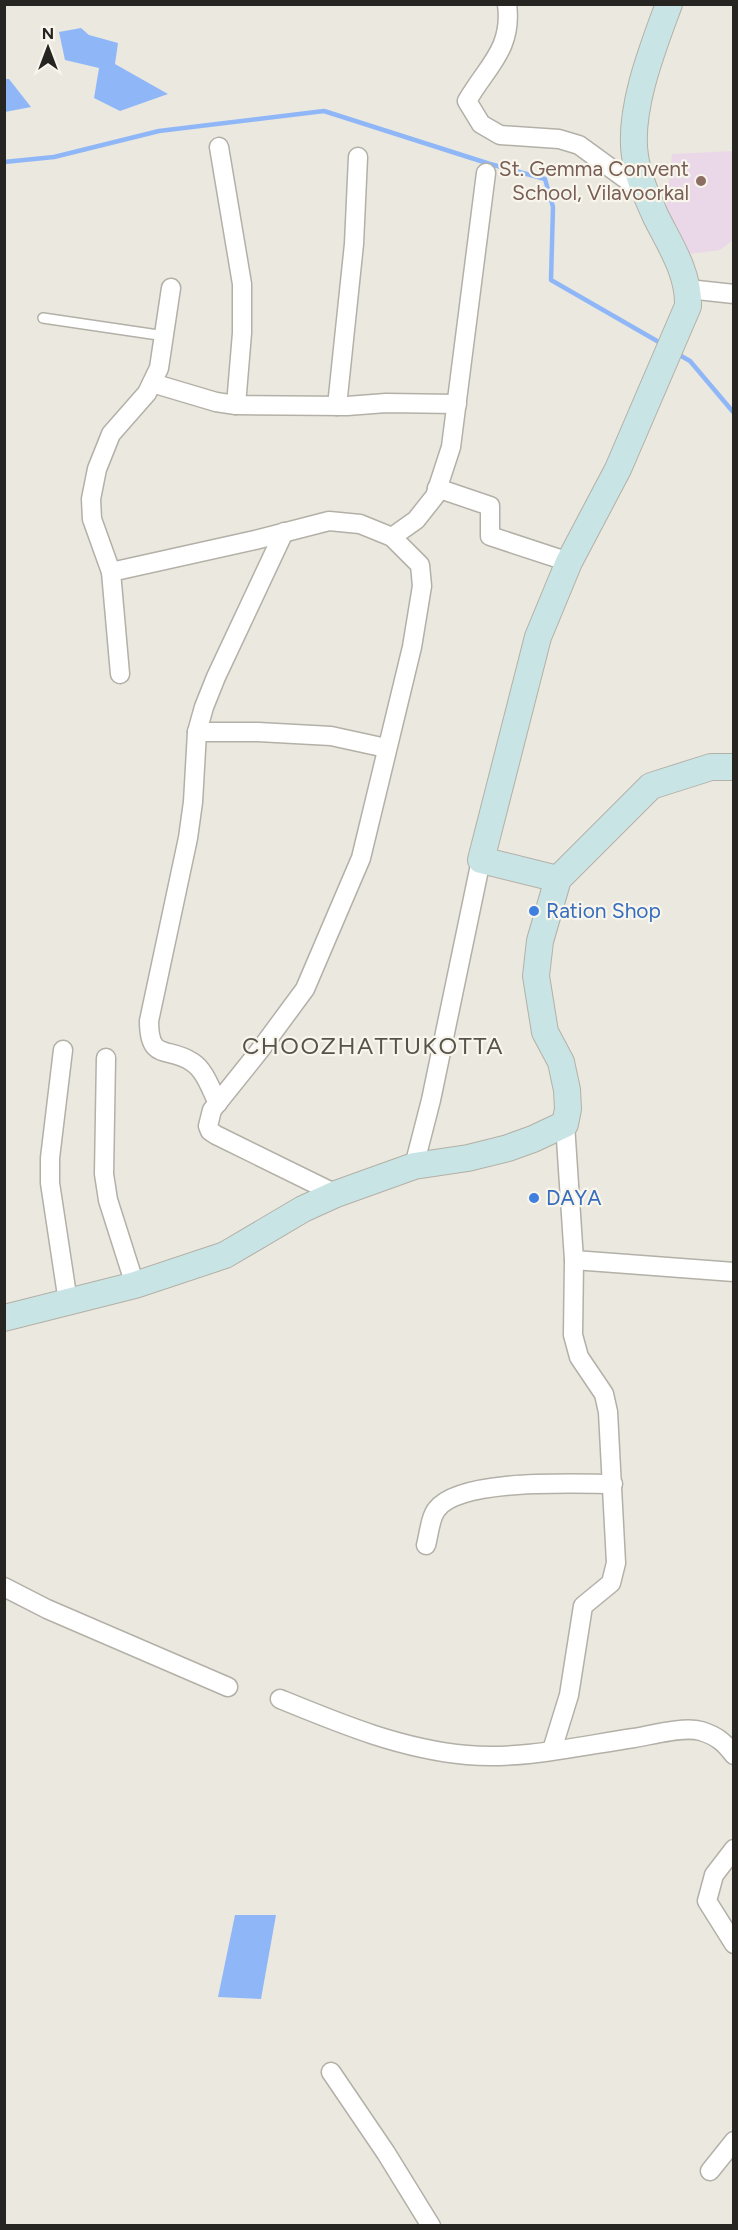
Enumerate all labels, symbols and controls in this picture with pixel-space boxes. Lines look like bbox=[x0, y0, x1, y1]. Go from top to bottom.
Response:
north arrow bbox=[18, 18, 78, 78]
text: N bbox=[42, 24, 54, 43]
place label: St. Gemma Convent School, Vilavoorkal bbox=[499, 156, 689, 205]
marker: St. Gemma Convent School, Vilavoorkal bbox=[694, 174, 708, 188]
place label: Ration Shop bbox=[546, 898, 661, 923]
marker: Ration Shop bbox=[527, 904, 541, 918]
district label: CHOOZHATTUKOTTA bbox=[242, 1031, 504, 1060]
place label: DAYA bbox=[546, 1185, 601, 1210]
marker: DAYA bbox=[527, 1191, 541, 1205]

